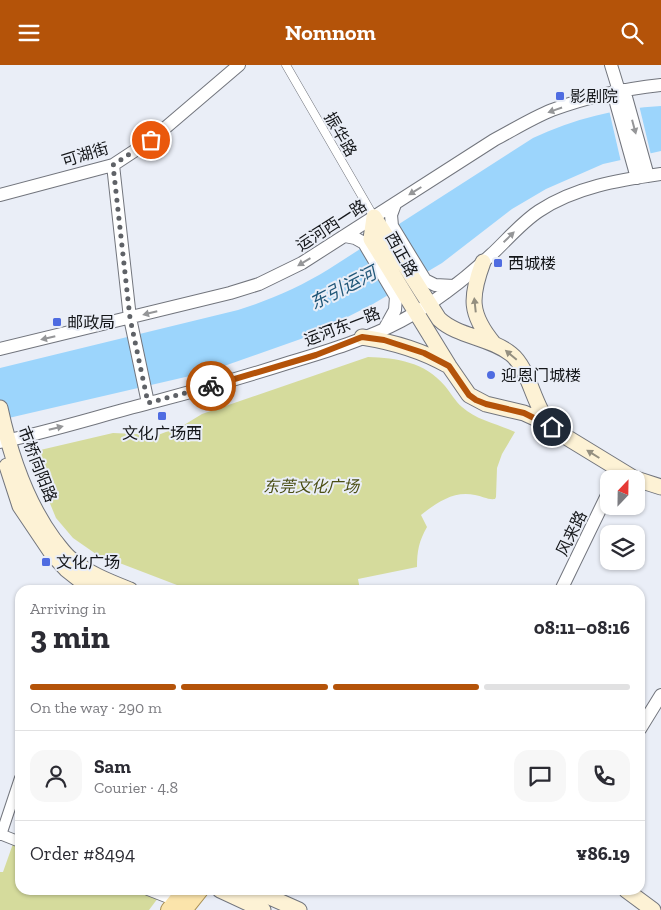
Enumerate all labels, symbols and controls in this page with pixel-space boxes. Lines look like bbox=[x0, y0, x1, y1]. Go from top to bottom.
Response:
icon: menu bbox=[15, 19, 43, 47]
text: Nomnom bbox=[285, 19, 376, 46]
icon: search bbox=[618, 19, 646, 47]
place label: 影剧院 bbox=[570, 87, 618, 106]
marker: 影剧院 bbox=[554, 90, 566, 102]
one-way arrow bbox=[548, 107, 563, 114]
street label: 振华路 bbox=[320, 109, 361, 160]
pin bbox=[130, 119, 172, 161]
one-way arrow bbox=[631, 120, 639, 135]
icon: bag bbox=[137, 126, 165, 154]
street label: 可湖街 bbox=[59, 138, 111, 171]
one-way arrow bbox=[408, 186, 422, 195]
street label: 运河西一路 bbox=[293, 196, 370, 255]
street label: 西正路 bbox=[382, 229, 422, 280]
one-way arrow bbox=[503, 232, 515, 244]
place label: 西城楼 bbox=[508, 254, 556, 273]
one-way arrow bbox=[297, 257, 310, 266]
marker: 西城楼 bbox=[492, 257, 504, 269]
water label: 东引运河 bbox=[306, 260, 383, 314]
one-way arrow bbox=[471, 297, 479, 313]
street label: 运河东一路 bbox=[301, 303, 383, 350]
one-way arrow bbox=[143, 309, 158, 317]
place label: 邮政局 bbox=[67, 313, 115, 332]
marker: 邮政局 bbox=[51, 316, 63, 328]
one-way arrow bbox=[41, 334, 56, 342]
one-way arrow bbox=[506, 349, 518, 361]
courier bbox=[186, 361, 236, 411]
place label: 迎恩门城楼 bbox=[501, 366, 581, 385]
marker: 迎恩门城楼 bbox=[485, 369, 497, 381]
icon: bike bbox=[197, 372, 225, 400]
pin bbox=[531, 406, 573, 448]
marker: 文化广场西 bbox=[156, 410, 168, 422]
icon: home bbox=[538, 413, 566, 441]
street label: 市桥向阳路 bbox=[14, 423, 61, 505]
one-way arrow bbox=[49, 424, 64, 432]
place label: 文化广场西 bbox=[122, 424, 202, 443]
one-way arrow bbox=[586, 449, 600, 459]
north arrow bbox=[600, 470, 645, 515]
map controls bbox=[600, 470, 645, 570]
park label: 东莞文化广场 bbox=[263, 477, 361, 496]
street label: 风来路 bbox=[552, 507, 591, 559]
button: layers bbox=[600, 525, 645, 570]
place label: 文化广场 bbox=[56, 553, 120, 572]
marker: 文化广场 bbox=[40, 556, 52, 568]
text: Arriving in bbox=[30, 599, 106, 618]
text: 08:11–08:16 bbox=[534, 616, 630, 639]
text: 3 min bbox=[30, 618, 110, 656]
text: On the way · 290 m bbox=[30, 698, 162, 717]
button: person bbox=[30, 750, 82, 802]
button: chat bbox=[514, 750, 566, 802]
button: phone bbox=[578, 750, 630, 802]
text: Sam bbox=[94, 755, 131, 778]
text: Courier · 4.8 bbox=[94, 778, 178, 797]
text: Order #8494 bbox=[30, 842, 135, 865]
text: ¥86.19 bbox=[576, 842, 630, 865]

